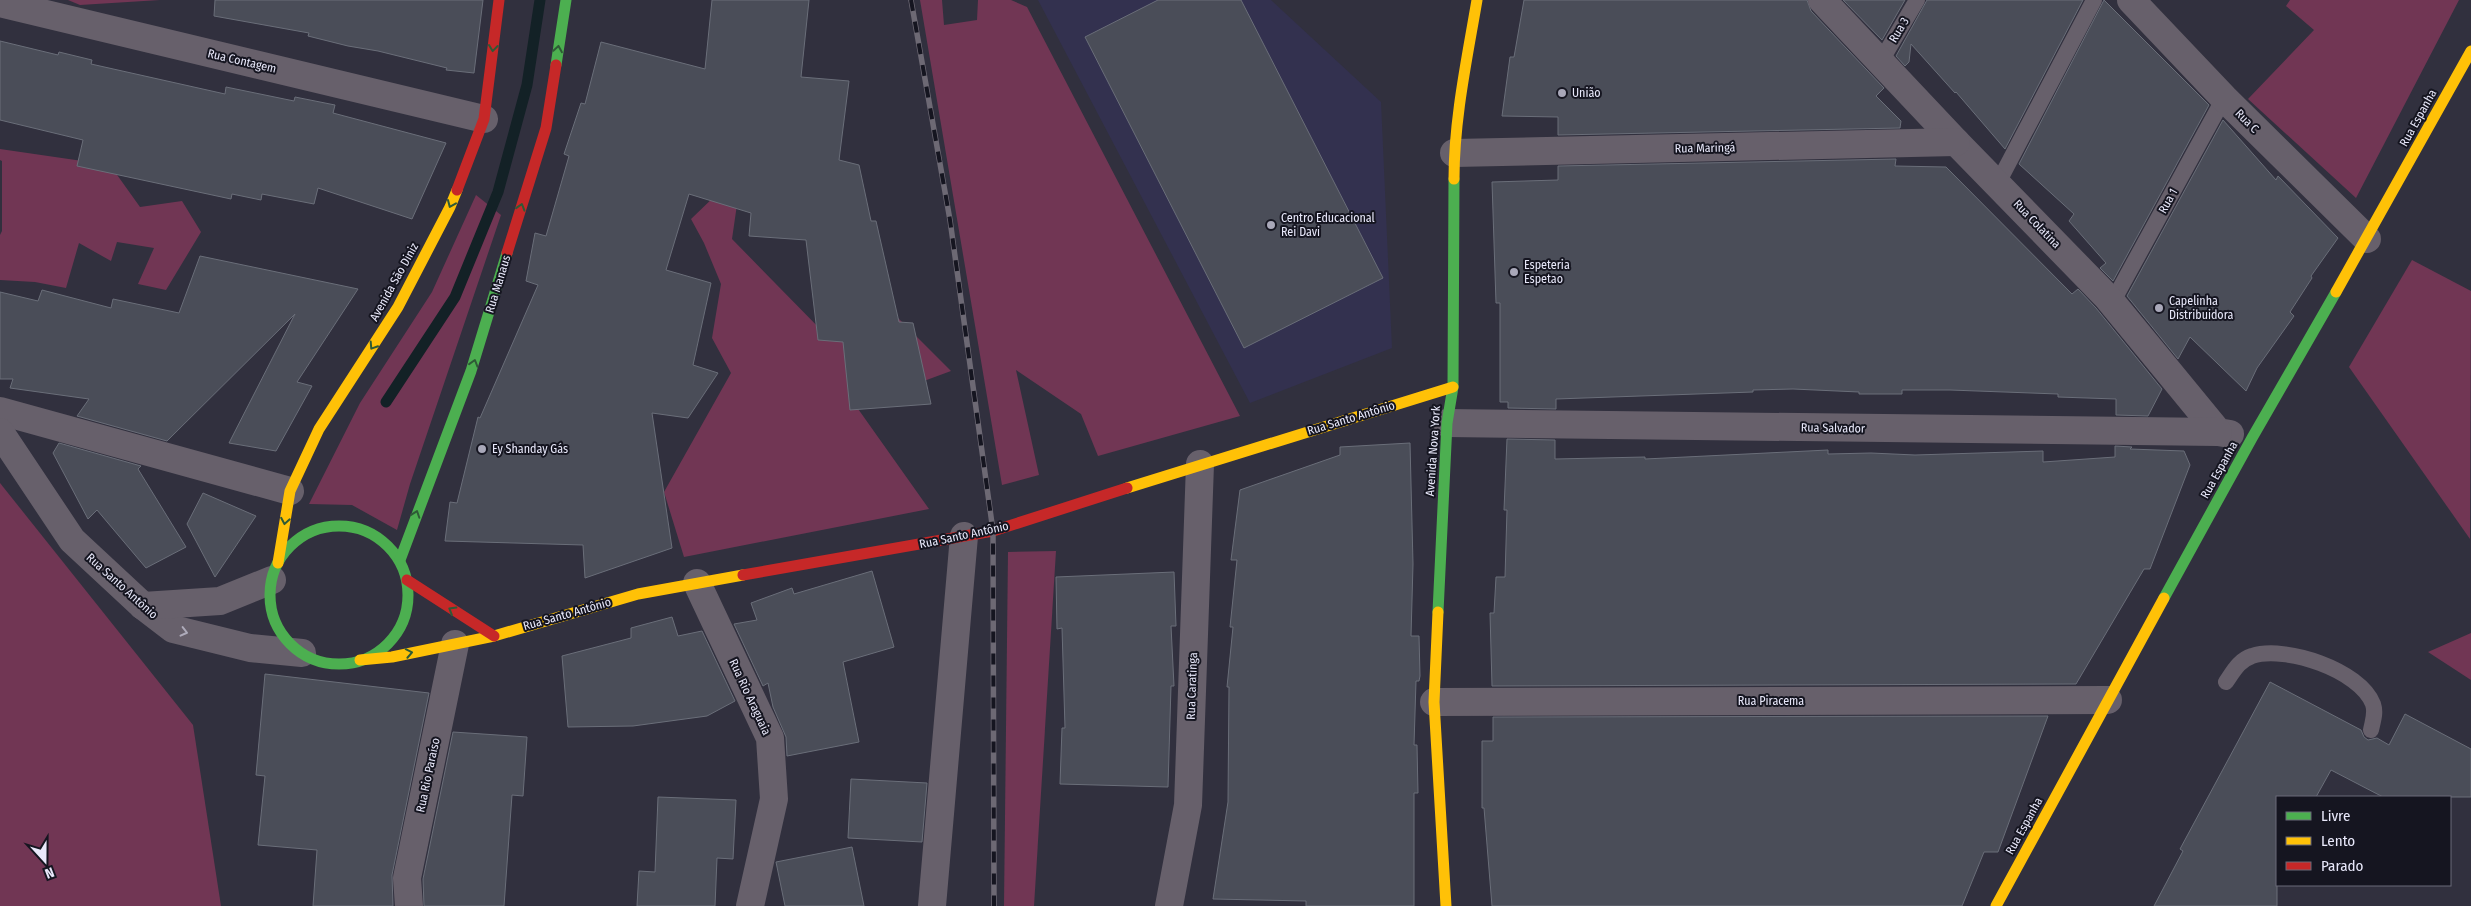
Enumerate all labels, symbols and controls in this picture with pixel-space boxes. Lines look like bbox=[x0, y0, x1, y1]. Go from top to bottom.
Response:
street label: Rua 3 bbox=[1886, 15, 1912, 45]
one-way arrow bbox=[488, 45, 499, 53]
one-way arrow bbox=[553, 45, 563, 54]
street label: Rua Contagem bbox=[206, 46, 278, 76]
place label: União bbox=[1572, 86, 1601, 100]
marker: União bbox=[1556, 87, 1568, 99]
street label: Rua Espanha bbox=[2397, 87, 2439, 149]
street label: Rua C bbox=[2232, 106, 2262, 136]
street label: Rua Maringá bbox=[1674, 140, 1736, 156]
street label: Rua 1 bbox=[2156, 186, 2180, 216]
street label: Rua Colatina bbox=[2010, 197, 2064, 251]
one-way arrow bbox=[446, 199, 457, 208]
one-way arrow bbox=[516, 204, 526, 212]
place label: Centro Educacional Rei Davi bbox=[1281, 211, 1375, 239]
marker: Centro Educacional Rei Davi bbox=[1265, 219, 1277, 231]
street label: Avenida São Diniz bbox=[367, 240, 421, 323]
street label: Rua Manaus bbox=[483, 253, 513, 315]
place label: Espeteria Espetao bbox=[1524, 258, 1570, 286]
marker: Espeteria Espetao bbox=[1508, 266, 1520, 278]
place label: Capelinha Distribuidora bbox=[2169, 294, 2234, 322]
marker: Capelinha Distribuidora bbox=[2153, 302, 2165, 314]
one-way arrow bbox=[370, 341, 379, 350]
one-way arrow bbox=[468, 359, 478, 367]
street label: Rua Santo Antônio bbox=[1305, 398, 1397, 438]
street label: Avenida Nova York bbox=[1423, 405, 1443, 497]
street label: Rua Salvador bbox=[1801, 420, 1866, 436]
street label: Rua Espanha bbox=[2198, 439, 2240, 501]
place label: Ey Shanday Gás bbox=[492, 442, 568, 456]
marker: Ey Shanday Gás bbox=[476, 443, 488, 455]
one-way arrow bbox=[410, 511, 420, 519]
one-way arrow bbox=[280, 517, 291, 525]
street label: Rua Santo Antônio bbox=[918, 519, 1010, 551]
street label: Rua Santo Antônio bbox=[84, 550, 160, 622]
street label: Rua Santo Antônio bbox=[521, 595, 613, 633]
one-way arrow bbox=[449, 607, 458, 617]
one-way arrow bbox=[179, 626, 188, 637]
one-way arrow bbox=[404, 649, 413, 659]
street label: Rua Caratinga bbox=[1184, 652, 1200, 720]
street label: Rua Rio Araguaia bbox=[726, 657, 774, 738]
street label: Rua Piracema bbox=[1738, 694, 1804, 708]
street label: Rua Rio Paraíso bbox=[413, 736, 443, 814]
street label: Rua Espanha bbox=[2003, 795, 2045, 857]
legend bbox=[2276, 796, 2451, 886]
text: Livre bbox=[2321, 807, 2350, 825]
text: Lento bbox=[2321, 832, 2355, 850]
north arrow bbox=[20, 836, 70, 886]
text: Parado bbox=[2321, 857, 2364, 875]
text: N bbox=[43, 863, 56, 882]

